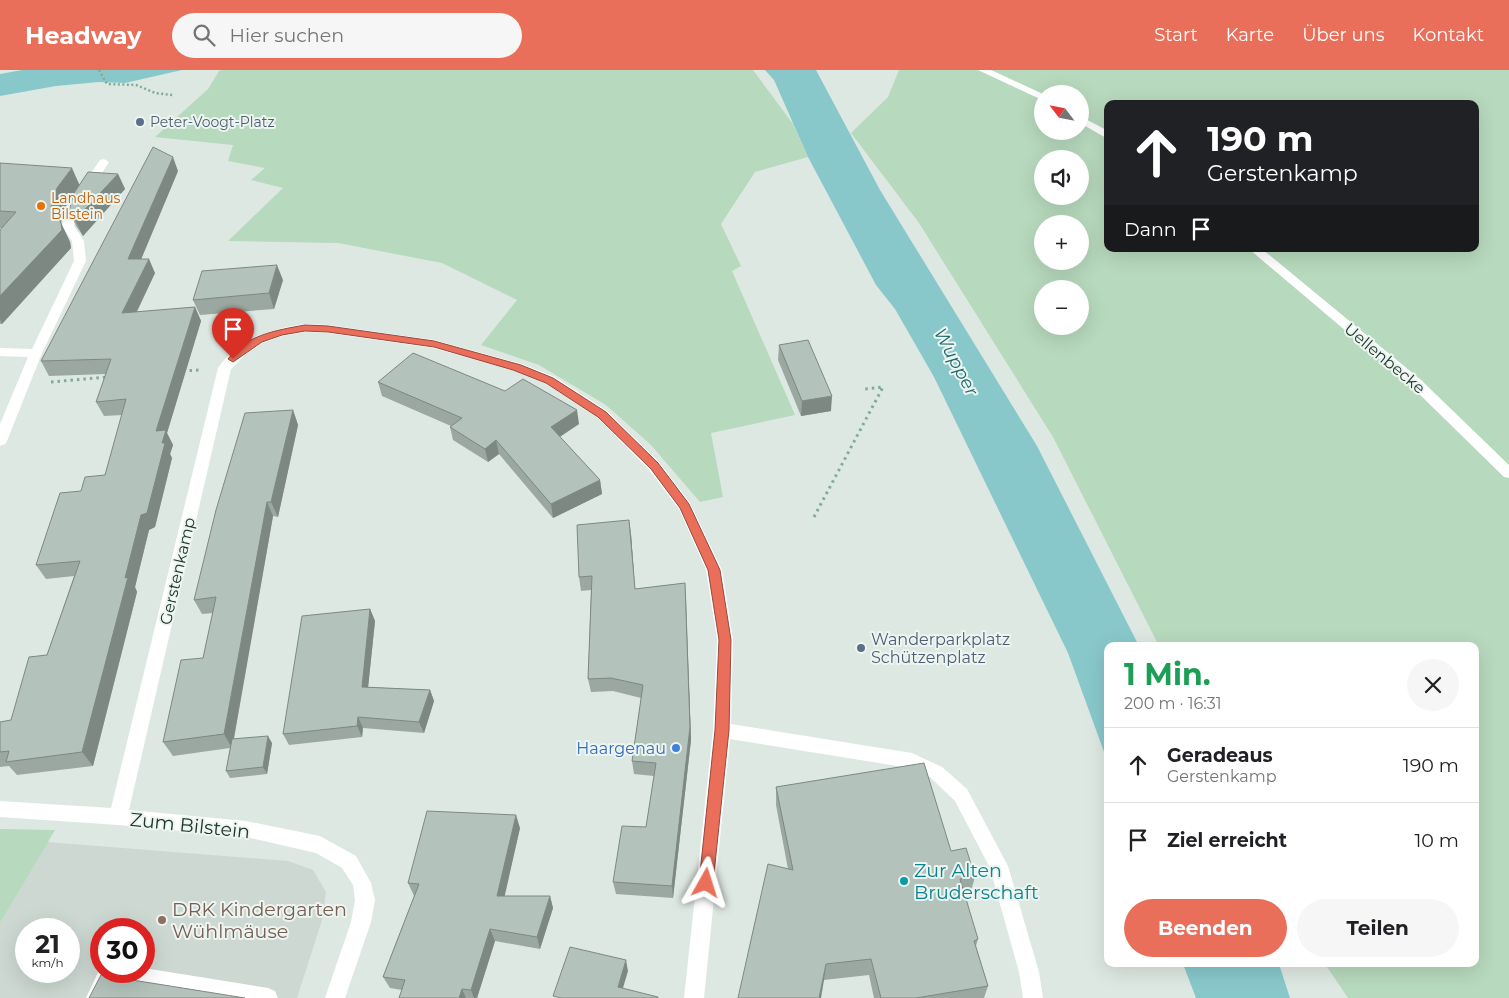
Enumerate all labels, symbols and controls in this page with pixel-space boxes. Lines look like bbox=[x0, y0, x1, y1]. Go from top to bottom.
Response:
search box bbox=[172, 13, 522, 58]
text: Headway bbox=[25, 21, 142, 50]
icon: search bbox=[190, 21, 218, 49]
text: Hier suchen bbox=[230, 24, 344, 47]
text: Start bbox=[1154, 24, 1198, 46]
text: Karte bbox=[1226, 24, 1274, 46]
text: Über uns bbox=[1302, 24, 1385, 46]
text: Kontakt bbox=[1413, 24, 1484, 46]
north arrow bbox=[1034, 85, 1089, 140]
map controls bbox=[1034, 85, 1089, 335]
place label: Peter-Voogt-Platz bbox=[150, 113, 275, 131]
marker: Peter-Voogt-Platz bbox=[134, 116, 146, 128]
text: 190 m bbox=[1207, 117, 1313, 160]
icon: ahead bbox=[1124, 120, 1189, 185]
button: sound bbox=[1034, 150, 1089, 205]
text: Gerstenkamp bbox=[1207, 160, 1358, 187]
place label: Landhaus Bilstein bbox=[51, 189, 121, 223]
marker: Landhaus Bilstein bbox=[35, 200, 47, 212]
button: + bbox=[1034, 215, 1089, 270]
icon: arrive bbox=[1187, 215, 1215, 243]
text: Dann bbox=[1124, 218, 1177, 241]
button: − bbox=[1034, 280, 1089, 335]
pin bbox=[212, 308, 254, 359]
icon: arrive bbox=[219, 315, 247, 343]
street label: Uellenbecke bbox=[1340, 319, 1429, 398]
water label: Wupper bbox=[929, 324, 983, 400]
street label: Gerstenkamp bbox=[156, 515, 199, 627]
place label: Wanderparkplatz Schützenplatz bbox=[871, 630, 1010, 667]
marker: Wanderparkplatz Schützenplatz bbox=[855, 642, 867, 654]
text: 1 Min. bbox=[1124, 656, 1211, 693]
button: close bbox=[1407, 659, 1459, 711]
text: 200 m · 16:31 bbox=[1124, 694, 1222, 713]
place label: Haargenau bbox=[576, 739, 666, 758]
marker: Haargenau bbox=[670, 742, 682, 754]
text: Geradeaus bbox=[1167, 744, 1273, 767]
icon: ahead bbox=[1124, 751, 1152, 779]
text: 190 m bbox=[1403, 754, 1459, 777]
text: Gerstenkamp bbox=[1167, 767, 1277, 786]
street label: Zum Bilstein bbox=[129, 808, 251, 843]
icon: arrive bbox=[1124, 826, 1152, 854]
text: Ziel erreicht bbox=[1167, 829, 1287, 852]
text: 10 m bbox=[1414, 829, 1459, 852]
position arrow bbox=[679, 856, 731, 908]
place label: Zur Alten Bruderschaft bbox=[914, 859, 1039, 904]
marker: Zur Alten Bruderschaft bbox=[898, 875, 910, 887]
place label: DRK Kindergarten Wühlmäuse bbox=[172, 898, 347, 943]
button: Beenden bbox=[1124, 899, 1287, 957]
button: Teilen bbox=[1297, 899, 1459, 957]
marker: DRK Kindergarten Wühlmäuse bbox=[156, 914, 168, 926]
speed limit sign: 30 bbox=[90, 918, 155, 983]
text: 21 bbox=[35, 929, 60, 959]
text: km/h bbox=[31, 955, 64, 970]

